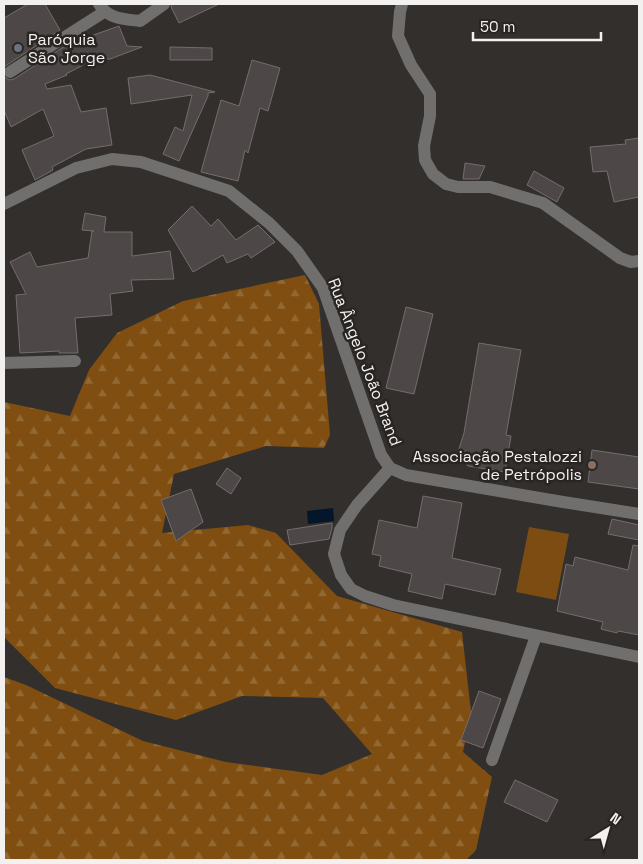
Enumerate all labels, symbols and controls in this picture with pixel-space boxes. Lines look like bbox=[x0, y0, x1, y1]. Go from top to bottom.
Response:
scale bar bbox=[473, 10, 600, 42]
text: 50 m bbox=[480, 17, 515, 36]
place label: Paróquia São Jorge bbox=[28, 29, 105, 68]
marker: Paróquia São Jorge bbox=[12, 42, 24, 54]
street label: Rua Ângelo João Brand bbox=[323, 275, 407, 449]
place label: Associação Pestalozzi de Petrópolis bbox=[412, 446, 582, 485]
marker: Associação Pestalozzi de Petrópolis bbox=[586, 459, 598, 471]
north arrow bbox=[583, 804, 633, 854]
text: N bbox=[607, 809, 625, 829]

